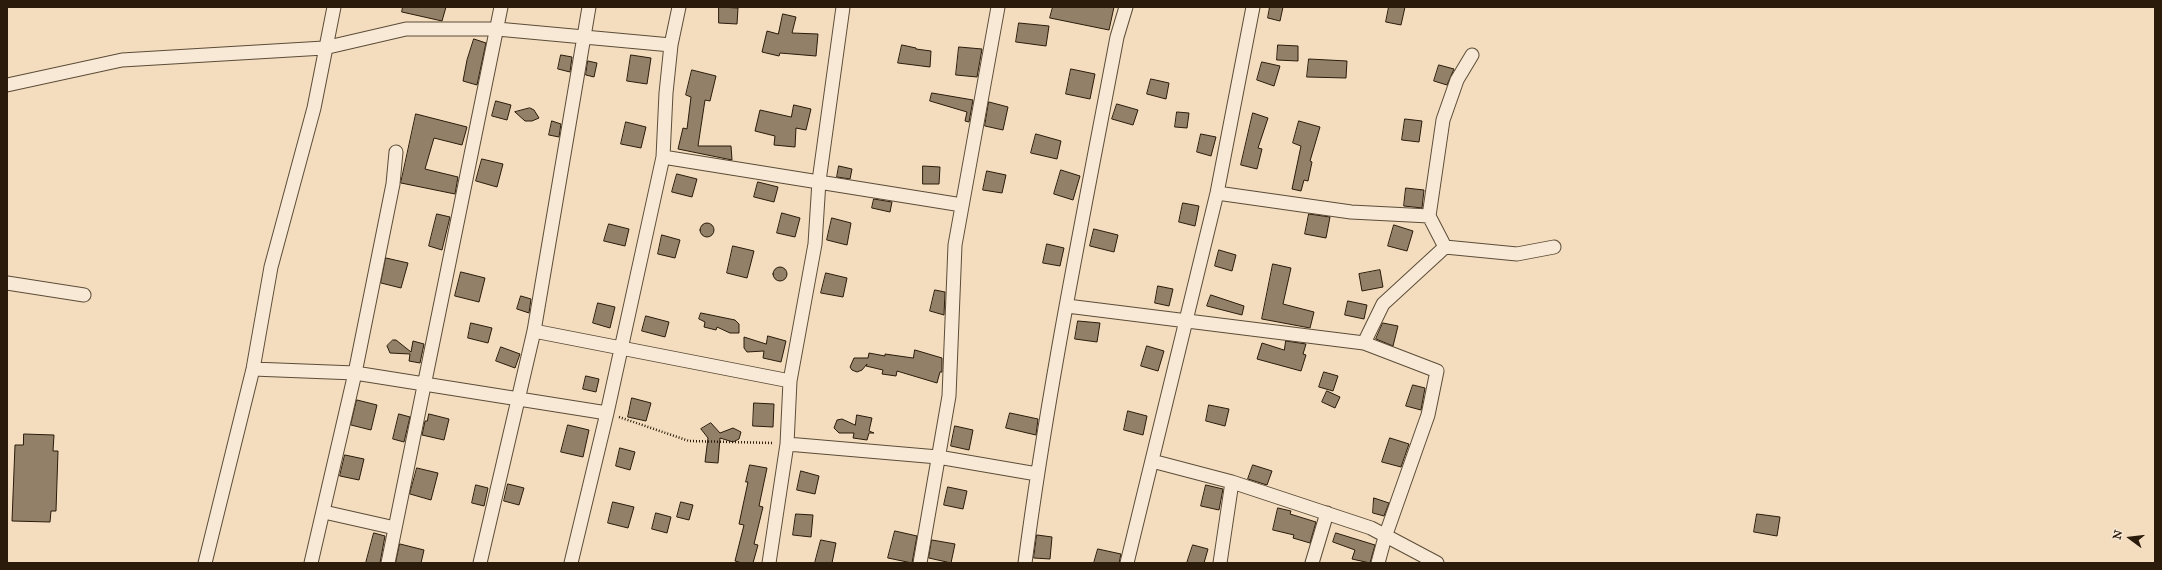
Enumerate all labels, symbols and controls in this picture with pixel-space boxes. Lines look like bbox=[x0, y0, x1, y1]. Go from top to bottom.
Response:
north arrow bbox=[2110, 518, 2150, 558]
text: N bbox=[2110, 529, 2125, 541]

